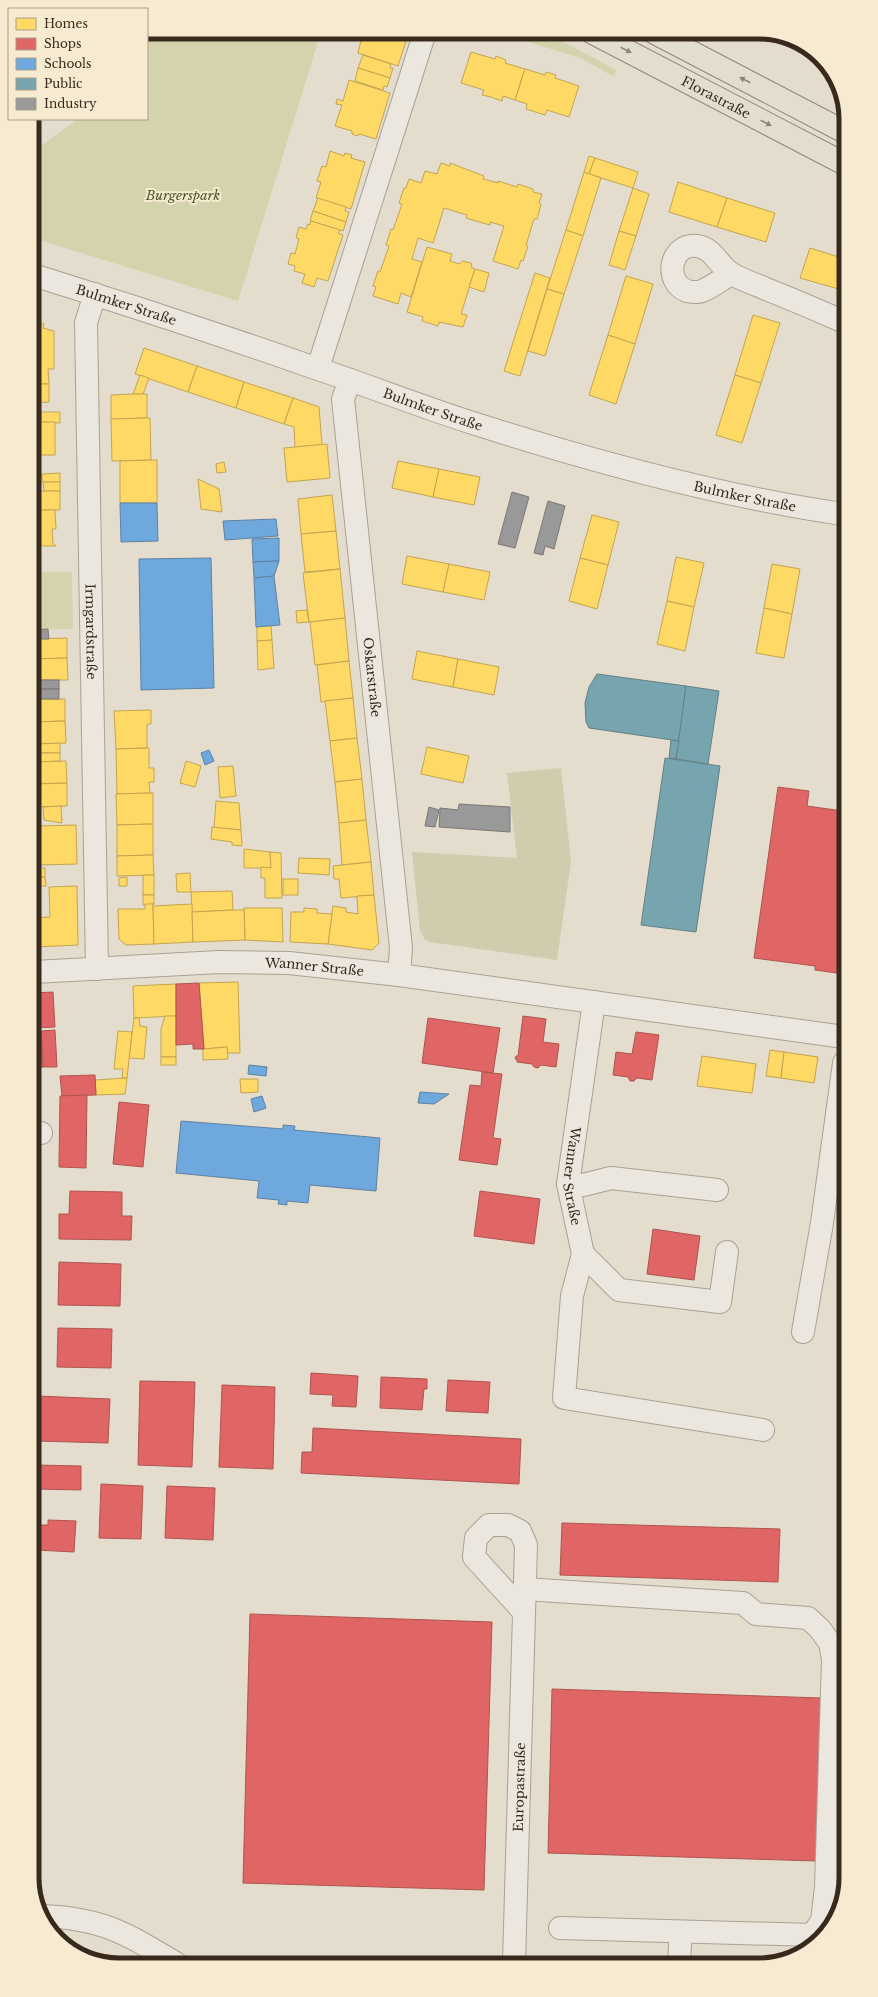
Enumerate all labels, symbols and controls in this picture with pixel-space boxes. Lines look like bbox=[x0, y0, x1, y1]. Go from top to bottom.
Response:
legend bbox=[8, 8, 148, 120]
text: Homes bbox=[44, 16, 88, 31]
text: Shops bbox=[44, 36, 81, 51]
one-way arrow bbox=[620, 47, 632, 53]
text: Schools bbox=[44, 56, 91, 71]
street label: Florastraße bbox=[679, 72, 753, 122]
text: Public bbox=[44, 76, 83, 91]
one-way arrow bbox=[739, 77, 750, 83]
text: Industry bbox=[44, 96, 97, 111]
one-way arrow bbox=[760, 120, 772, 126]
park label: Burgerspark bbox=[145, 187, 221, 204]
street label: Bulmker Straße bbox=[74, 280, 179, 329]
street label: Bulmker Straße bbox=[381, 384, 485, 434]
street label: Bulmker Straße bbox=[692, 477, 798, 515]
street label: Irmgardstraße bbox=[82, 583, 101, 680]
street label: Oskarstraße bbox=[360, 636, 385, 718]
street label: Wanner Straße bbox=[264, 954, 365, 980]
street label: Wanner Straße bbox=[559, 1125, 585, 1227]
street label: Europastraße bbox=[509, 1742, 529, 1832]

